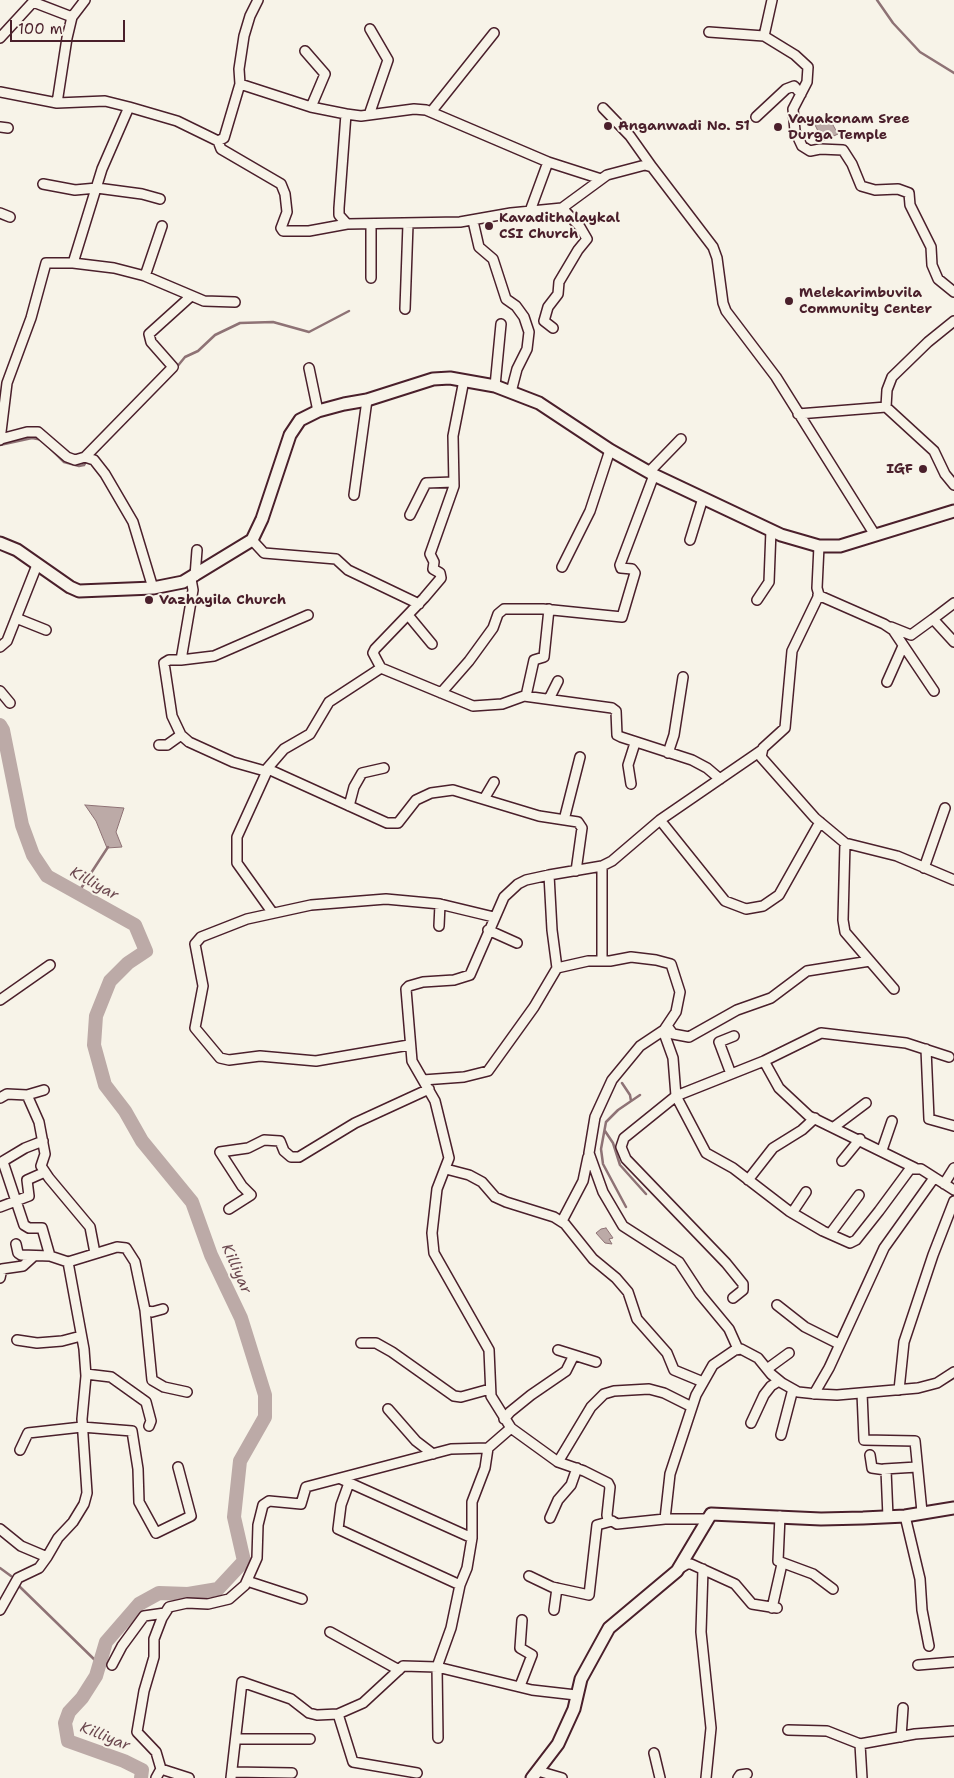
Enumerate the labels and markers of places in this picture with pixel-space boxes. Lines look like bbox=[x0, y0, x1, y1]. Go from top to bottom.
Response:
place label: Vayakonam Sree Durga Temple bbox=[788, 111, 910, 144]
place label: Anganwadi No. 51 bbox=[618, 118, 750, 134]
marker: Anganwadi No. 51 bbox=[602, 120, 614, 132]
marker: Vayakonam Sree Durga Temple bbox=[772, 121, 784, 133]
place label: Kavadithalaykal CSI Church bbox=[499, 210, 620, 242]
marker: Kavadithalaykal CSI Church bbox=[483, 220, 495, 232]
place label: Melekarimbuvila Community Center bbox=[799, 285, 932, 318]
marker: Melekarimbuvila Community Center bbox=[783, 295, 795, 307]
place label: IGF bbox=[886, 461, 913, 477]
marker: IGF bbox=[917, 463, 929, 475]
place label: Vazhayila Church bbox=[159, 592, 286, 608]
marker: Vazhayila Church bbox=[143, 594, 155, 606]

